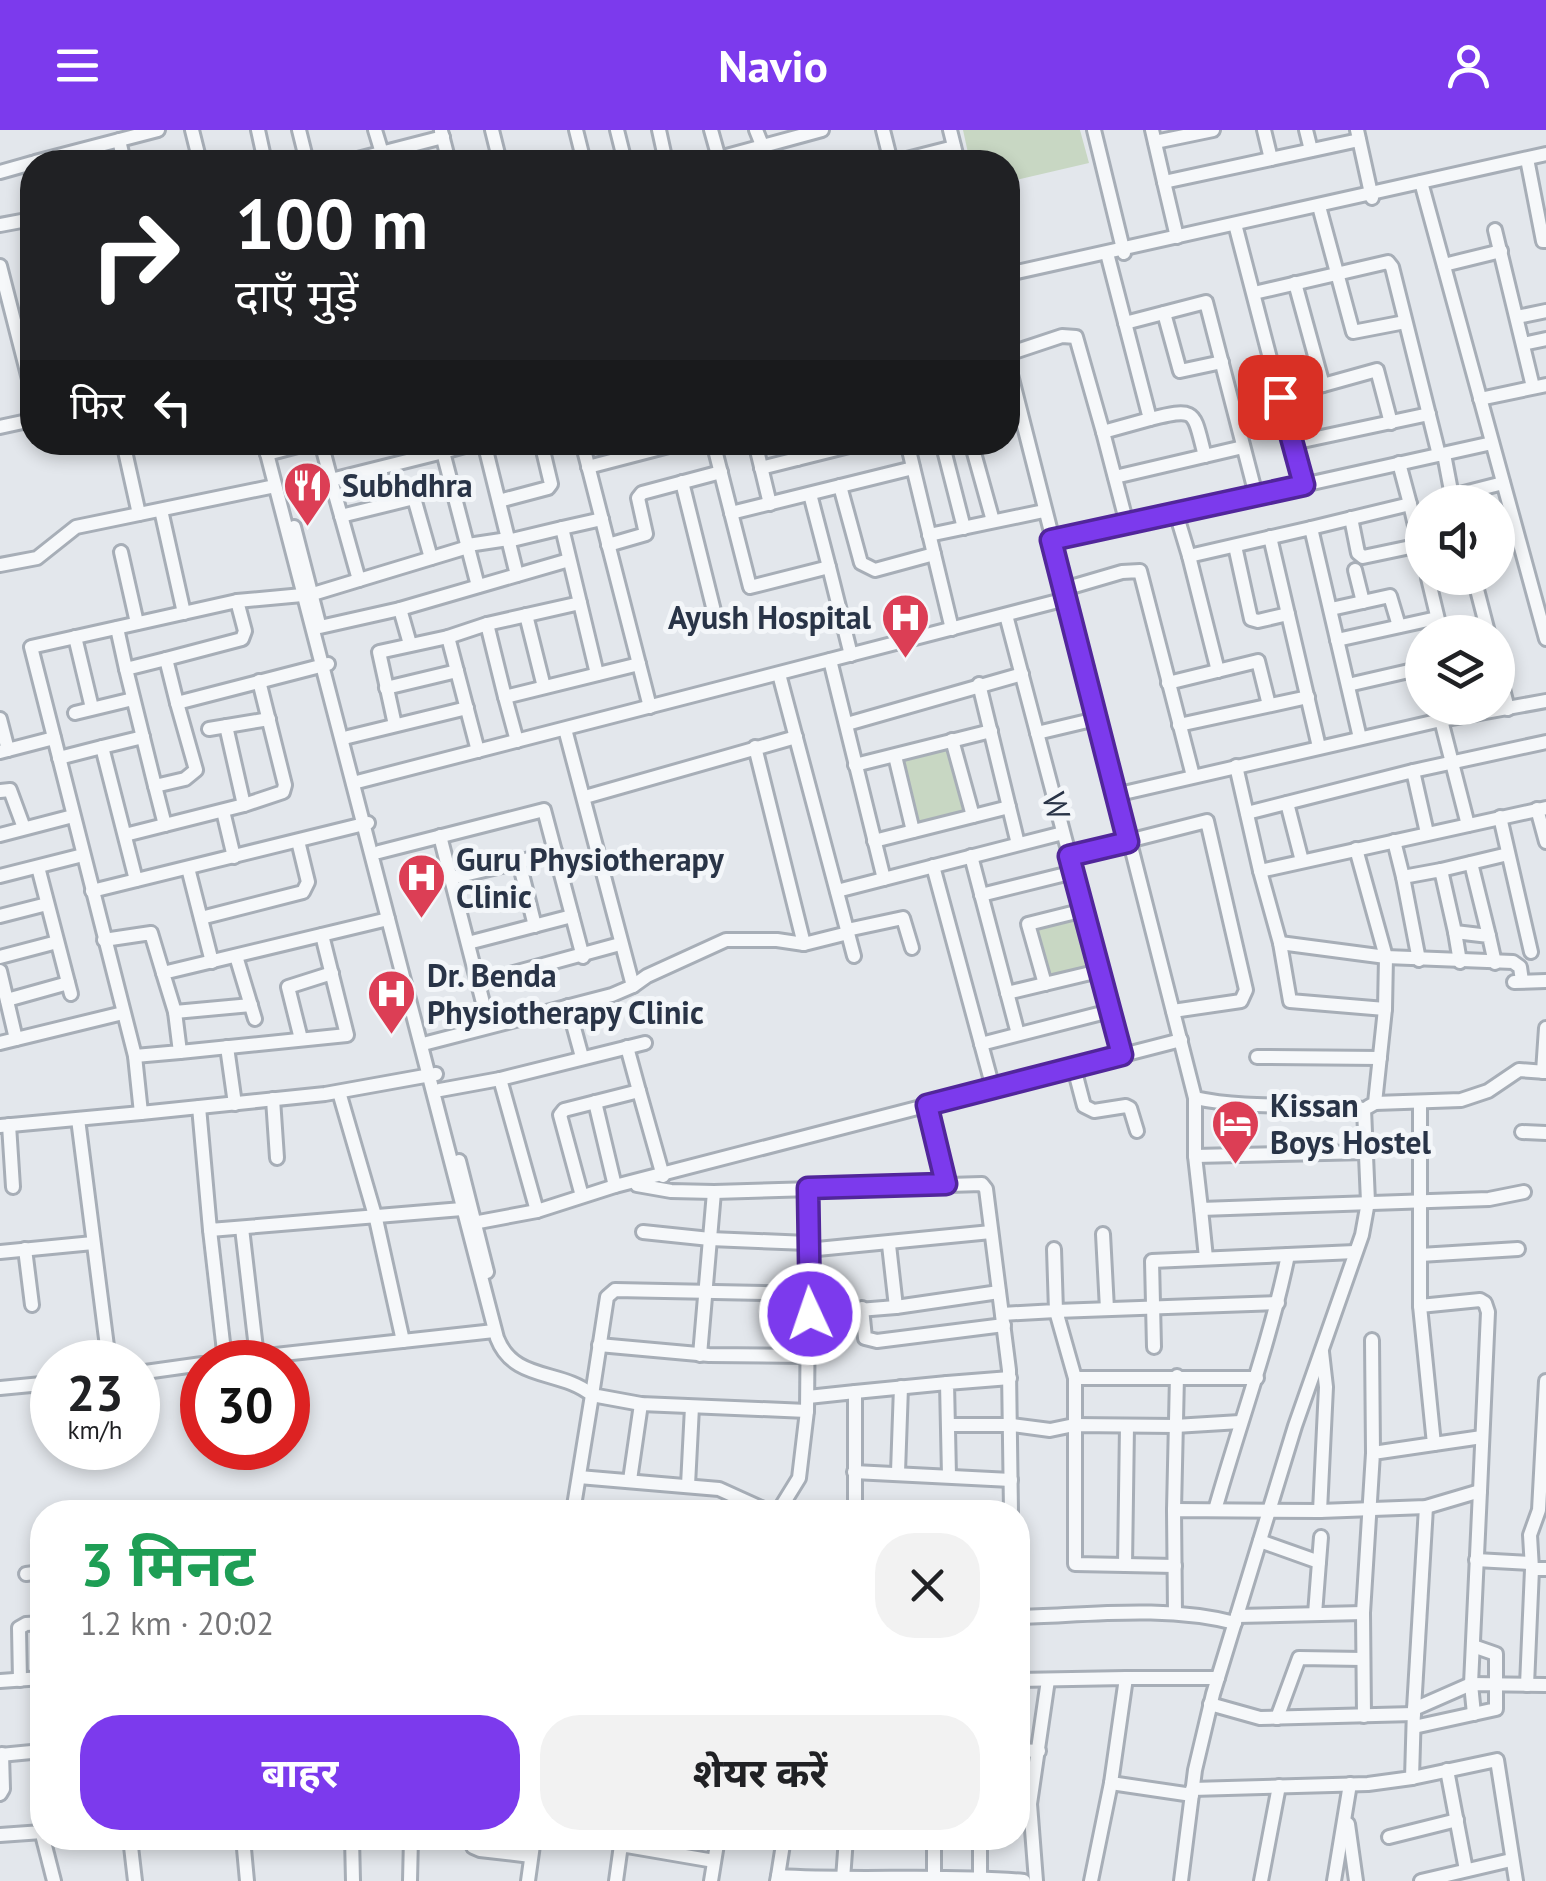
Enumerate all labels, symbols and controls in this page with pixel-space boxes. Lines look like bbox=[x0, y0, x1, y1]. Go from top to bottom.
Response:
text: Navio bbox=[718, 36, 828, 94]
icon: menu bbox=[50, 38, 105, 93]
icon: person bbox=[1441, 38, 1496, 93]
text: 100 m bbox=[235, 178, 428, 268]
icon: right bbox=[70, 190, 200, 320]
text: दाएँ मुड़ें bbox=[235, 266, 358, 324]
pin bbox=[1238, 355, 1323, 440]
icon: arrive bbox=[1253, 370, 1308, 425]
text: फिर bbox=[70, 380, 125, 429]
icon: left bbox=[145, 380, 200, 435]
restaurant icon: Subhdhra bbox=[281, 460, 333, 528]
place label: Subhdhra bbox=[342, 464, 473, 506]
map controls bbox=[1405, 485, 1515, 725]
button: sound bbox=[1405, 485, 1515, 595]
hospital icon: Ayush Hospital bbox=[880, 592, 932, 660]
place label: Ayush Hospital bbox=[668, 596, 872, 638]
button: layers bbox=[1405, 615, 1515, 725]
street label: W bbox=[1033, 788, 1081, 824]
place label: Guru Physiotherapy Clinic bbox=[456, 838, 724, 917]
hospital icon: Guru Physiotherapy Clinic bbox=[395, 852, 447, 920]
place label: Dr. Benda Physiotherapy Clinic bbox=[427, 954, 704, 1033]
hospital icon: Dr. Benda Physiotherapy Clinic bbox=[366, 968, 418, 1036]
place label: Kissan Boys Hostel bbox=[1270, 1084, 1431, 1163]
hotel icon: Kissan Boys Hostel bbox=[1209, 1098, 1261, 1166]
position arrow bbox=[758, 1262, 862, 1366]
speed limit sign: 30 bbox=[180, 1340, 310, 1470]
text: 23 bbox=[67, 1360, 123, 1425]
text: km/h bbox=[68, 1414, 122, 1446]
text: 3 मिनट bbox=[80, 1525, 255, 1603]
button: close bbox=[875, 1533, 980, 1638]
text: 1.2 km · 20:02 bbox=[80, 1602, 274, 1644]
button: बाहर bbox=[80, 1715, 520, 1830]
button: शेयर करें bbox=[540, 1715, 980, 1830]

